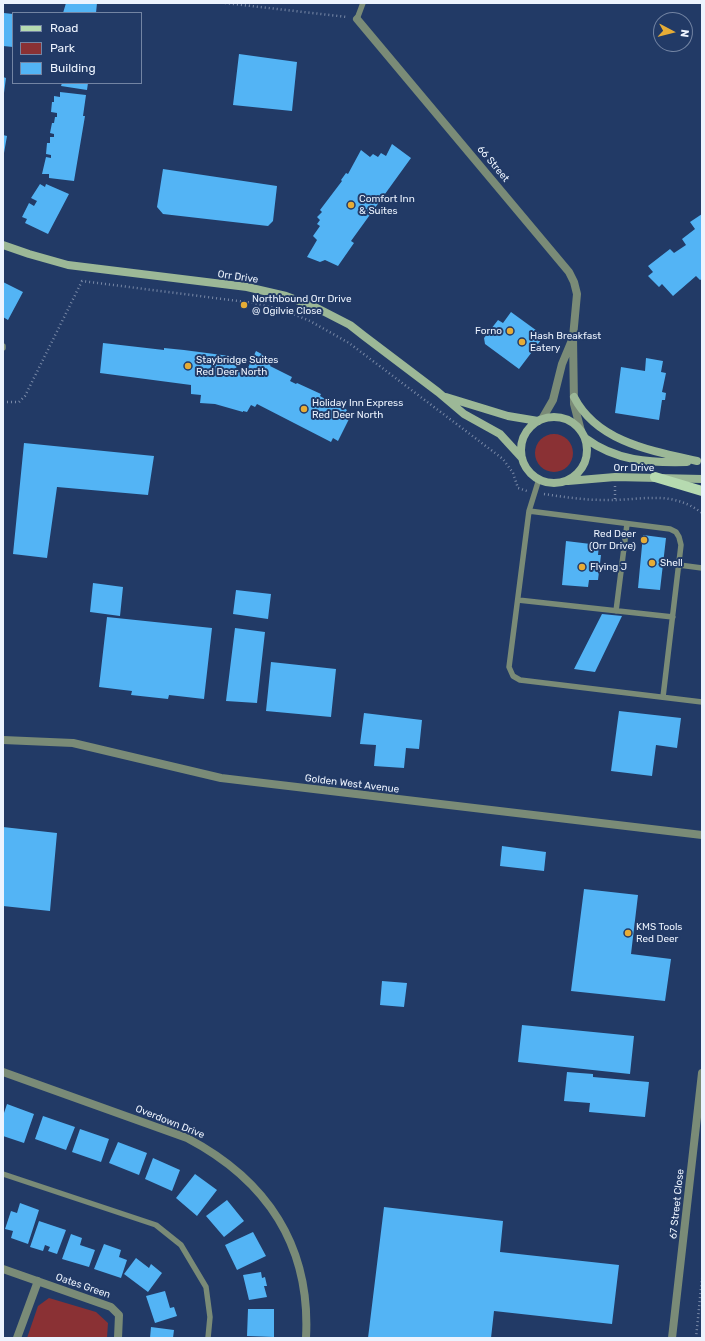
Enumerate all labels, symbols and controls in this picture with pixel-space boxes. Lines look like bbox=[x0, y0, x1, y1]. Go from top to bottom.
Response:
legend bbox=[12, 12, 142, 84]
north arrow bbox=[653, 12, 693, 52]
text: Road bbox=[50, 21, 78, 35]
text: N bbox=[677, 29, 691, 38]
text: Park bbox=[50, 41, 75, 55]
text: Building bbox=[50, 61, 96, 75]
street label: 66 Street bbox=[474, 144, 512, 184]
place label: Comfort Inn & Suites bbox=[359, 193, 415, 216]
marker: Comfort Inn & Suites bbox=[346, 200, 356, 210]
street label: Orr Drive bbox=[217, 268, 259, 286]
place label: Northbound Orr Drive @ Ogilvie Close bbox=[252, 293, 352, 316]
marker: Northbound Orr Drive @ Ogilvie Close bbox=[239, 300, 249, 310]
place label: Forno bbox=[475, 325, 502, 337]
marker: Forno bbox=[505, 326, 515, 336]
place label: Hash Breakfast Eatery bbox=[530, 330, 601, 354]
marker: Hash Breakfast Eatery bbox=[517, 337, 527, 347]
place label: Staybridge Suites Red Deer North bbox=[196, 354, 278, 378]
marker: Staybridge Suites Red Deer North bbox=[183, 361, 193, 371]
place label: Holiday Inn Express Red Deer North bbox=[312, 397, 403, 420]
marker: Holiday Inn Express Red Deer North bbox=[299, 404, 309, 414]
street label: Orr Drive bbox=[614, 462, 654, 474]
place label: Red Deer (Orr Drive) bbox=[589, 528, 636, 552]
marker: Red Deer (Orr Drive) bbox=[639, 535, 649, 545]
place label: Shell bbox=[660, 557, 683, 569]
marker: Shell bbox=[647, 558, 657, 568]
place label: Flying J bbox=[590, 561, 627, 573]
marker: Flying J bbox=[577, 562, 587, 572]
street label: Golden West Avenue bbox=[304, 772, 400, 796]
place label: KMS Tools Red Deer bbox=[636, 921, 682, 944]
marker: KMS Tools Red Deer bbox=[623, 928, 633, 938]
street label: Overdown Drive bbox=[134, 1103, 206, 1141]
street label: 67 Street Close bbox=[667, 1168, 687, 1240]
street label: Oates Green bbox=[54, 1271, 112, 1301]

